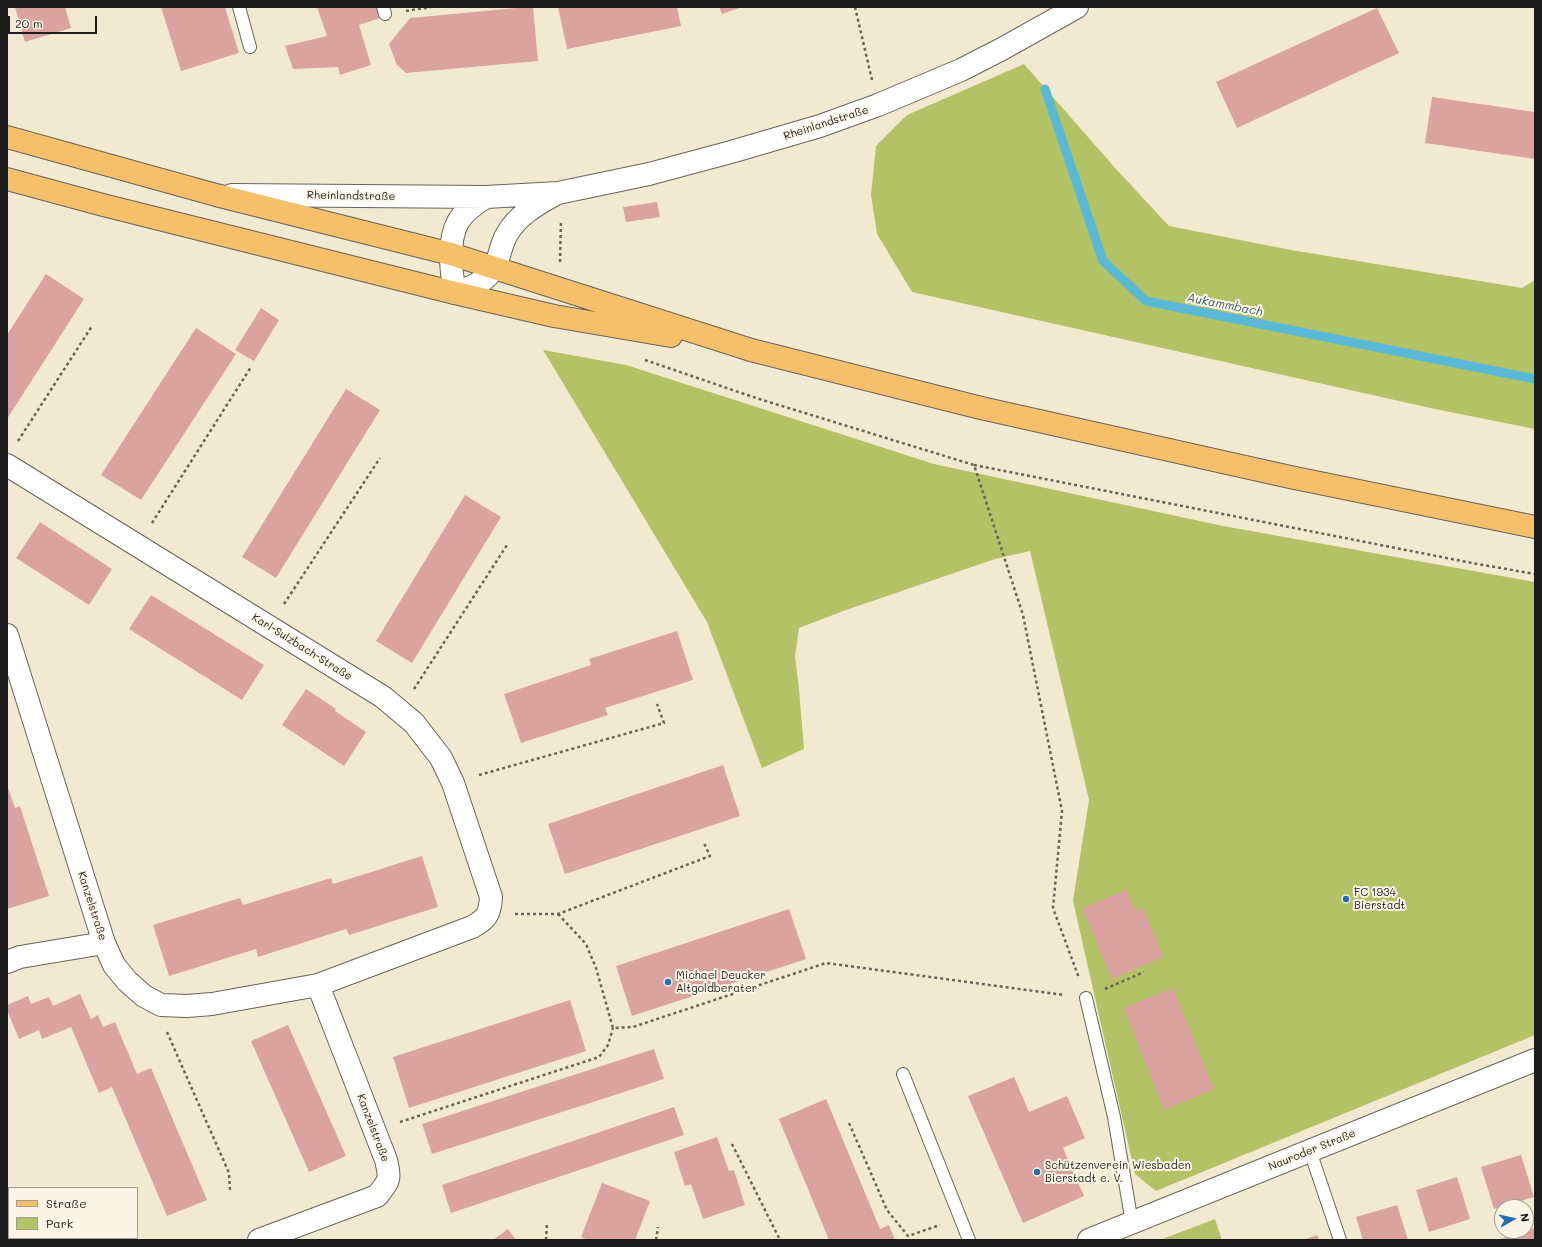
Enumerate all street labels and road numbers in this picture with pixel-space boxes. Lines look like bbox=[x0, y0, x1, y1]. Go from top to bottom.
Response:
street label: Rheinlandstraße bbox=[782, 103, 870, 143]
street label: Rheinlandstraße bbox=[307, 189, 395, 203]
street label: Karl-Sulzbach-Straße bbox=[249, 611, 355, 683]
street label: Kanzelstraße bbox=[75, 870, 109, 942]
street label: Kanzelstraße bbox=[354, 1092, 392, 1164]
street label: Nauroder Straße bbox=[1266, 1126, 1358, 1174]

